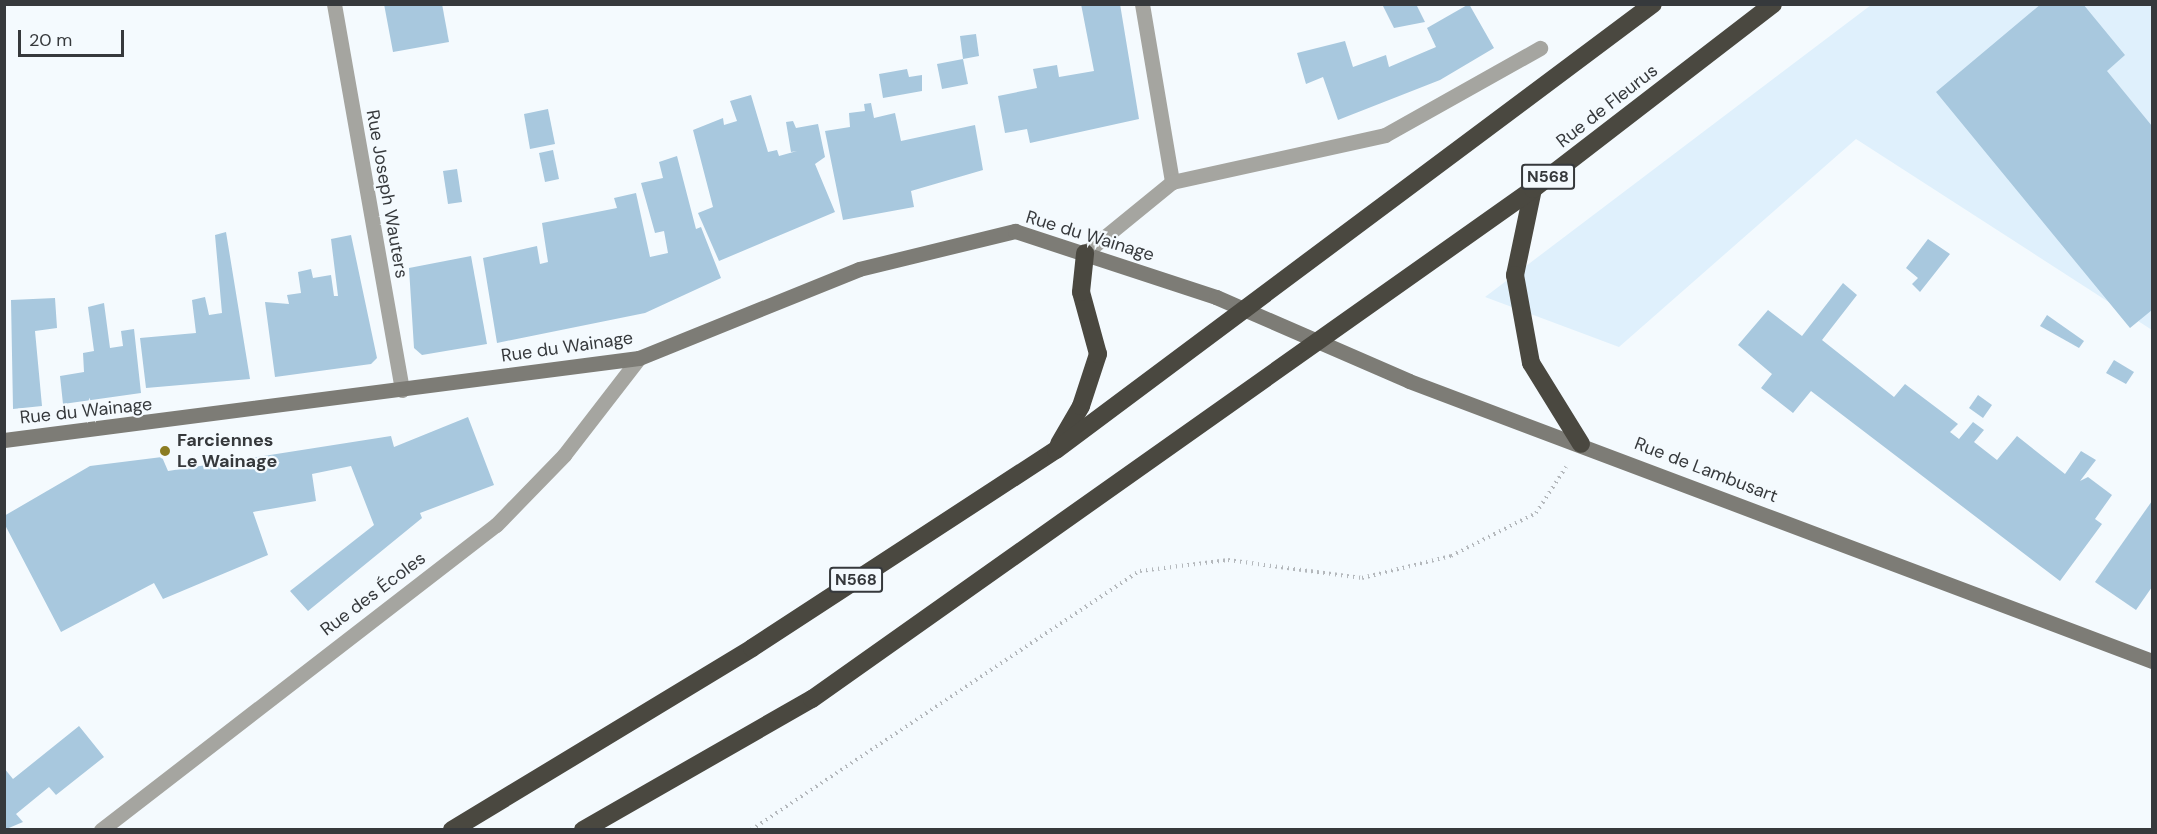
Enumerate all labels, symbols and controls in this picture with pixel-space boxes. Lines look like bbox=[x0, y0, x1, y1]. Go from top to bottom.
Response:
scale bar bbox=[21, 18, 128, 56]
text: 20 m bbox=[29, 28, 72, 52]
street label: Rue de Fleurus bbox=[1552, 60, 1662, 152]
street label: Rue Joseph Wauters bbox=[362, 108, 412, 280]
road number: N568 bbox=[1521, 164, 1575, 190]
street label: Rue du Wainage bbox=[1023, 206, 1157, 266]
street label: Rue du Wainage bbox=[500, 327, 634, 367]
street label: Rue du Wainage bbox=[19, 393, 153, 429]
place label: Farciennes Le Wainage bbox=[177, 430, 277, 472]
street label: Rue de Lambusart bbox=[1631, 433, 1781, 507]
marker: Farciennes Le Wainage bbox=[158, 444, 172, 458]
street label: Rue des Écoles bbox=[316, 548, 430, 640]
road number: N568 bbox=[829, 567, 883, 593]

